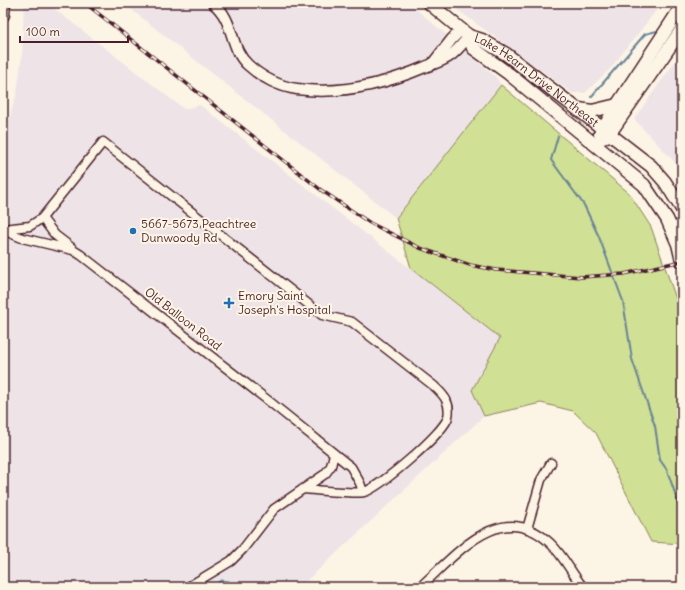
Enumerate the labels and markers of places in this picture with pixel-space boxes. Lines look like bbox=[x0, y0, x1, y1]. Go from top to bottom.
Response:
place label: 5667-5673 Peachtree Dunwoody Rd bbox=[141, 216, 256, 245]
marker: 5667-5673 Peachtree Dunwoody Rd bbox=[128, 226, 138, 236]
place label: Emory Saint Joseph's Hospital bbox=[238, 288, 331, 317]
marker: Emory Saint Joseph's Hospital bbox=[223, 297, 235, 309]

